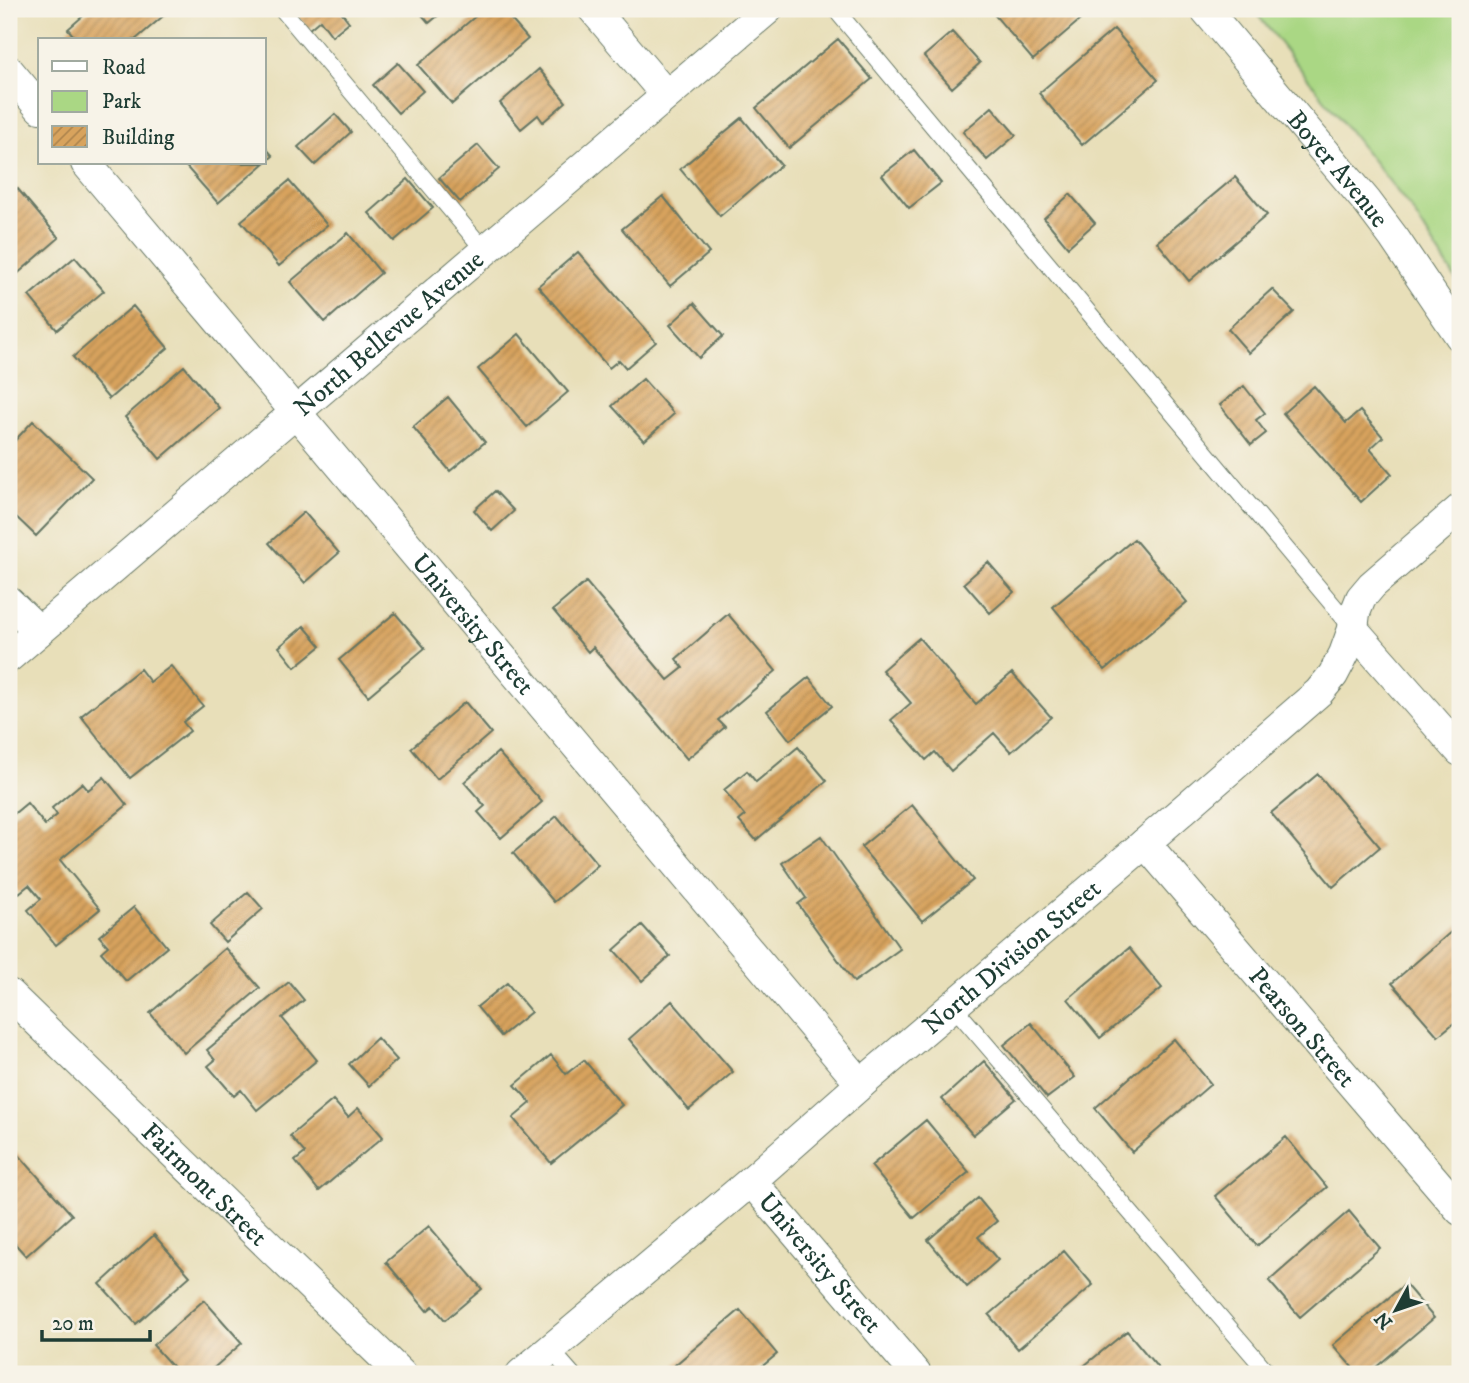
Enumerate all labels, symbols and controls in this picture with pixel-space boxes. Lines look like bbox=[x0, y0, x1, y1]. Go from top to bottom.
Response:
legend bbox=[38, 38, 266, 164]
text: Road bbox=[102, 55, 146, 81]
text: Park bbox=[102, 89, 142, 115]
street label: Boyer Avenue bbox=[1279, 104, 1395, 235]
text: Building bbox=[102, 125, 175, 151]
street label: North Bellevue Avenue bbox=[288, 244, 491, 424]
street label: University Street bbox=[404, 547, 541, 702]
street label: North Division Street bbox=[916, 873, 1108, 1043]
street label: Pearson Street bbox=[1241, 961, 1362, 1095]
street label: Fairmont Street bbox=[134, 1116, 274, 1254]
street label: University Street bbox=[750, 1186, 889, 1340]
north arrow bbox=[1360, 1274, 1430, 1344]
scale bar bbox=[42, 1299, 150, 1343]
text: N bbox=[1370, 1306, 1398, 1333]
text: 20 m bbox=[52, 1311, 94, 1337]

